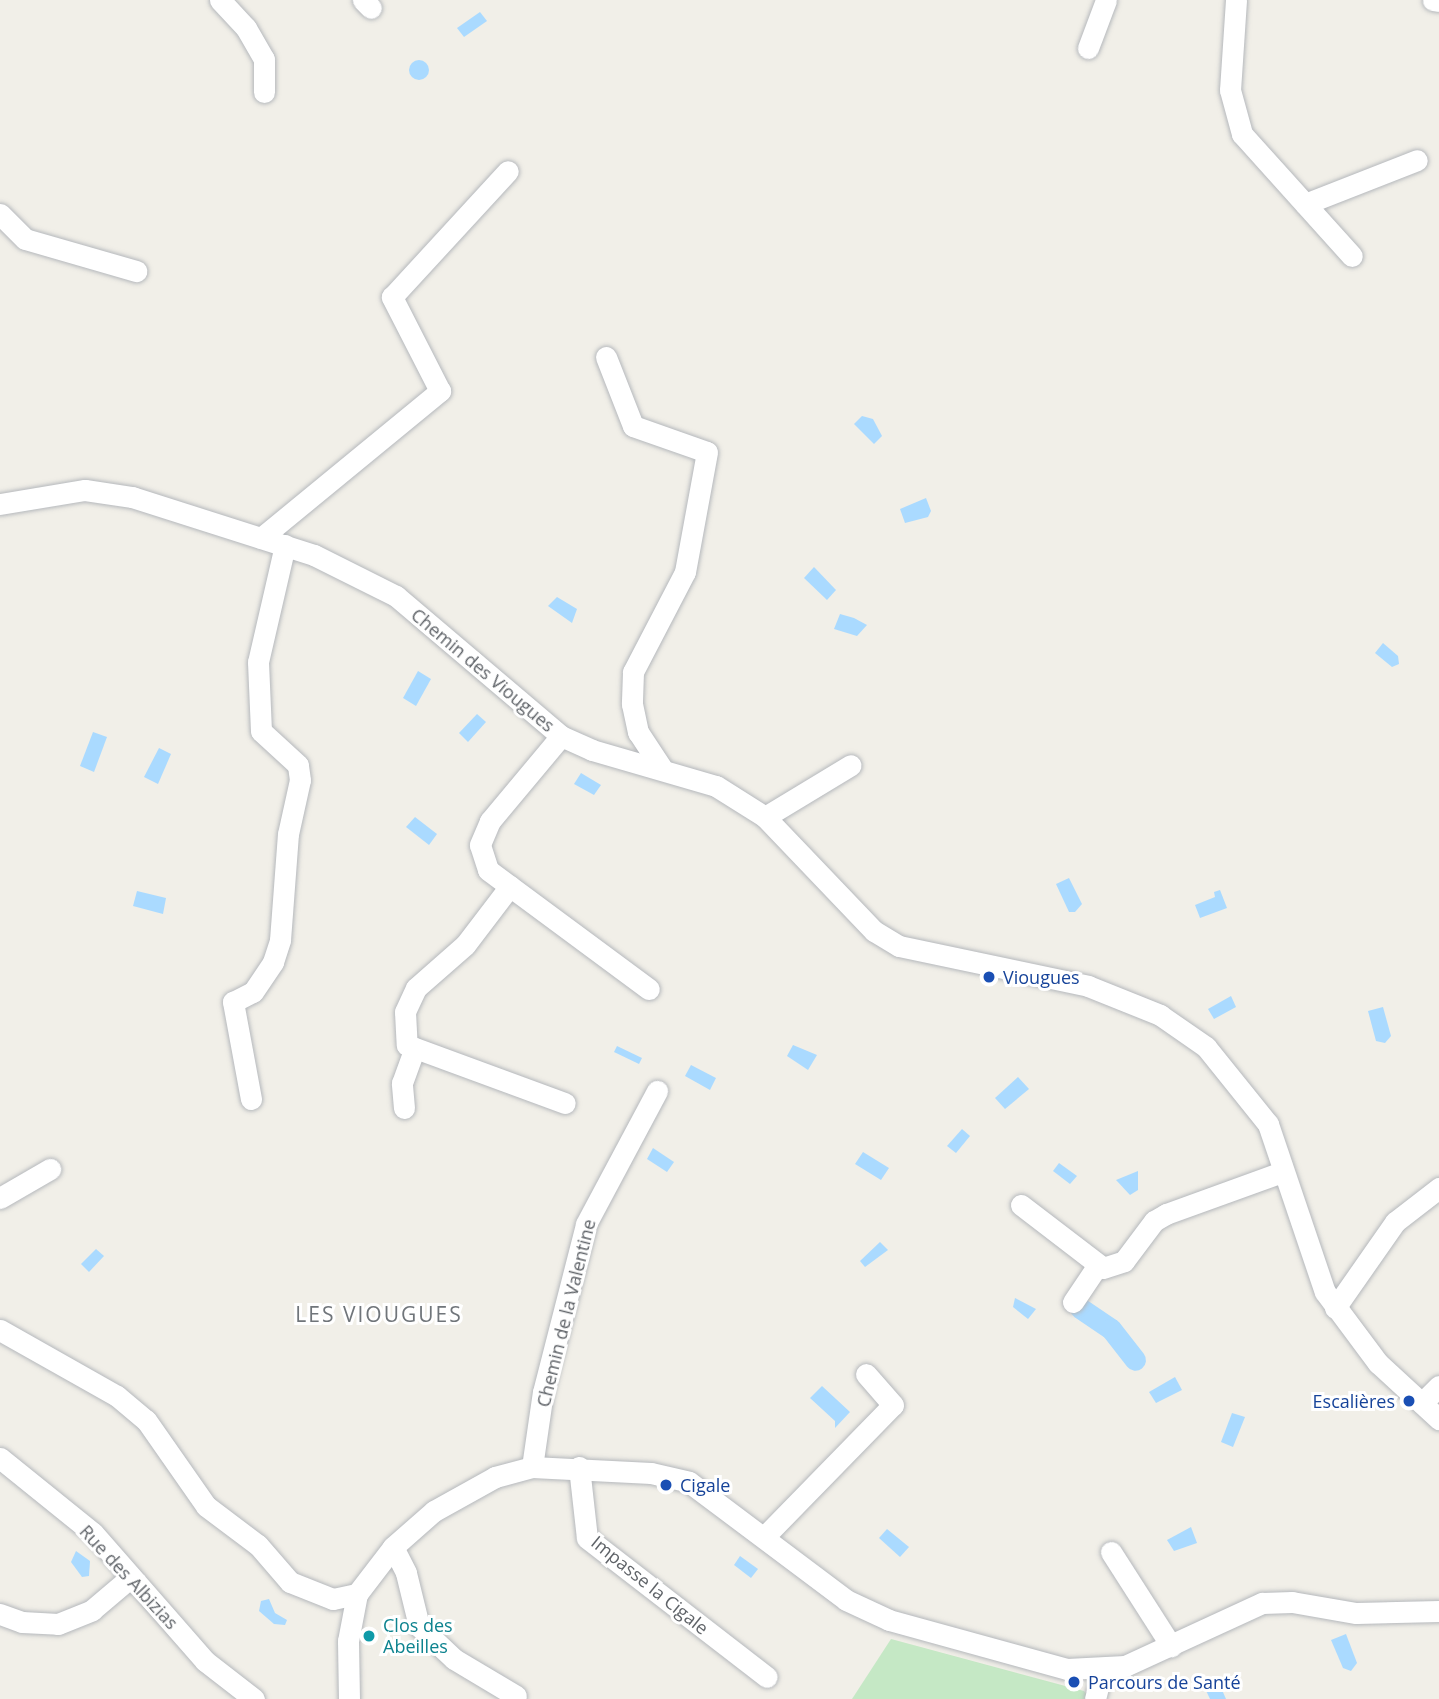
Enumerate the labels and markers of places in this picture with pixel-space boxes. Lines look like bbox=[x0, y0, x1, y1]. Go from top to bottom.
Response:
place label: Viougues bbox=[1003, 966, 1080, 988]
marker: Viougues bbox=[981, 969, 997, 985]
place label: Escalières bbox=[1313, 1390, 1395, 1412]
marker: Escalières bbox=[1401, 1393, 1417, 1409]
place label: Cigale bbox=[680, 1474, 730, 1496]
marker: Cigale bbox=[658, 1477, 674, 1493]
place label: Clos des Abeilles bbox=[383, 1615, 453, 1658]
marker: Clos des Abeilles bbox=[361, 1628, 377, 1644]
place label: Parcours de Santé bbox=[1088, 1671, 1241, 1693]
marker: Parcours de Santé bbox=[1066, 1674, 1082, 1690]

